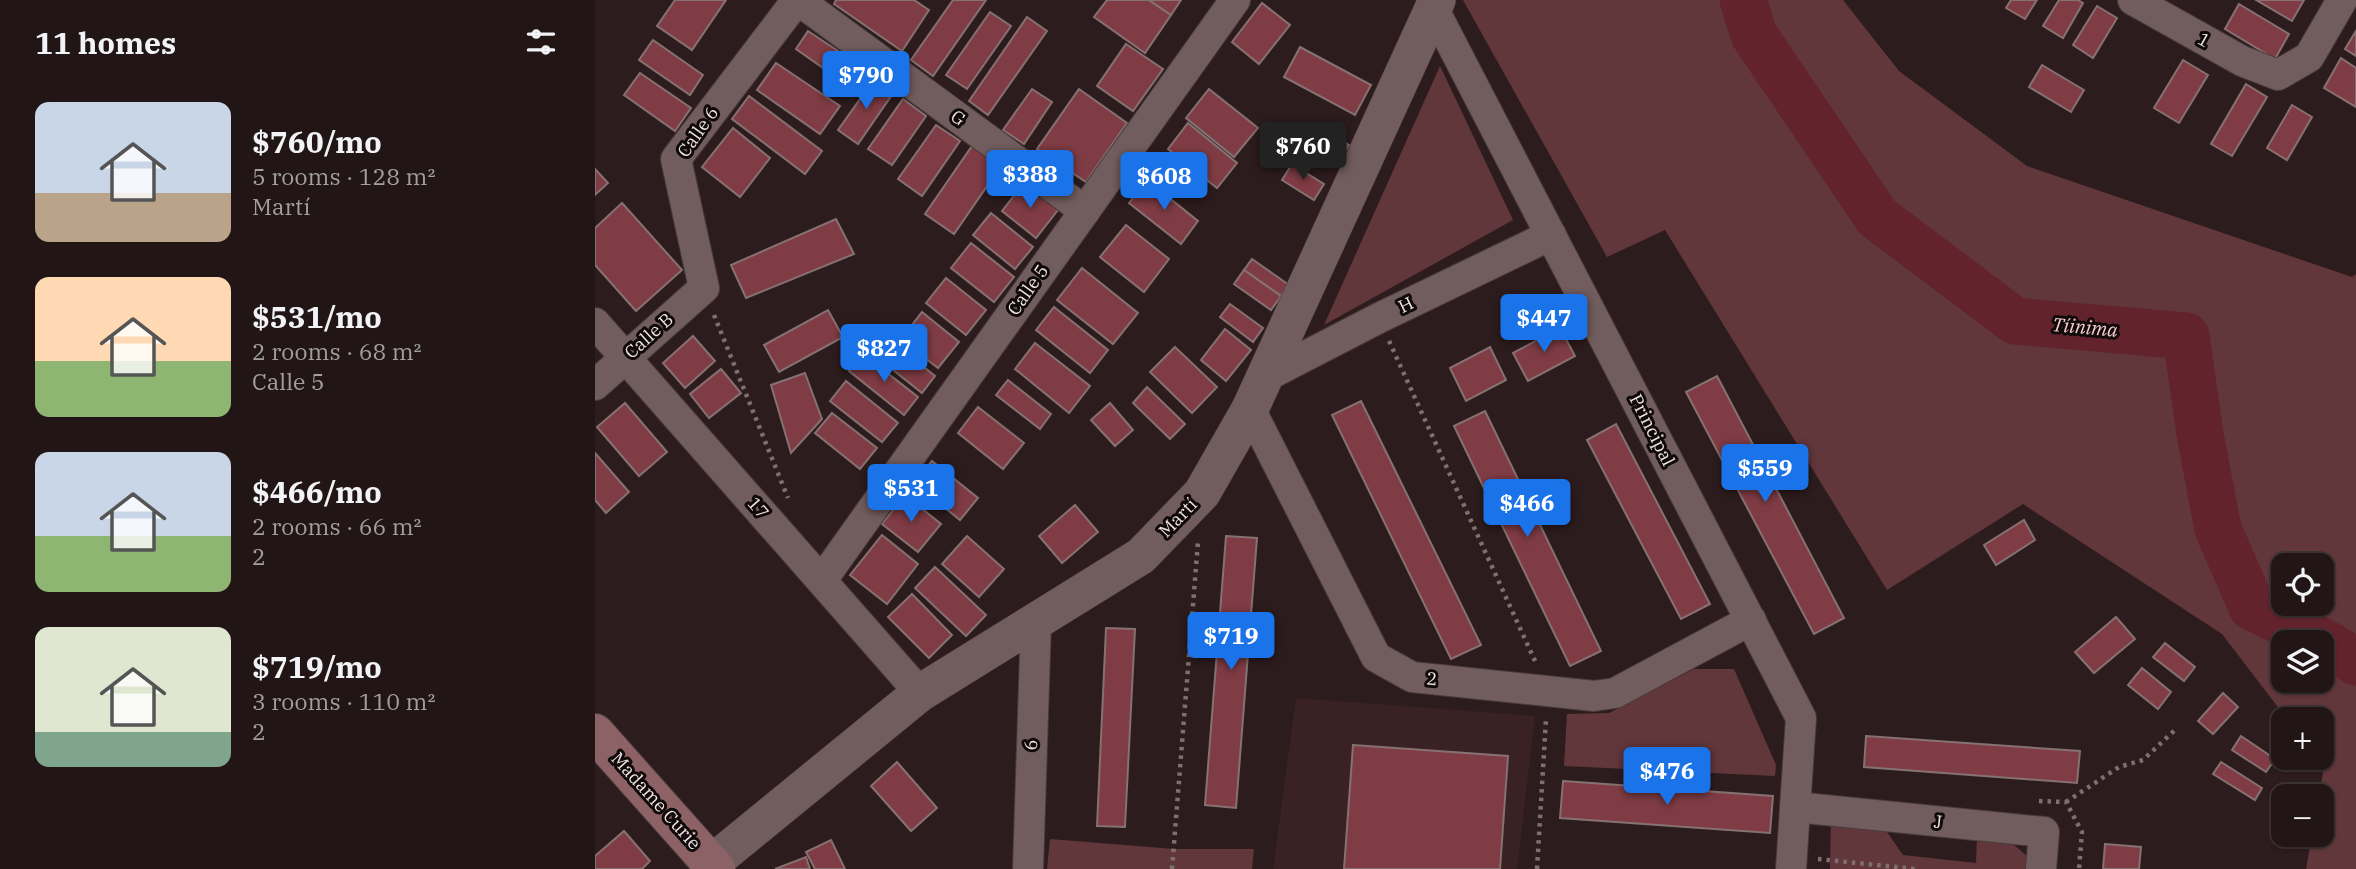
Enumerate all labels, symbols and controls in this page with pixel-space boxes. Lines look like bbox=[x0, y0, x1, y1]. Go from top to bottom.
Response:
text: 11 homes bbox=[35, 23, 176, 62]
icon: filters bbox=[522, 23, 560, 61]
street label: 1 bbox=[2194, 27, 2215, 52]
pin: $790 bbox=[825, 52, 907, 111]
text: $790 bbox=[838, 59, 894, 89]
street label: Calle 6 bbox=[672, 102, 723, 162]
street label: G bbox=[946, 104, 970, 131]
text: $760/mo bbox=[252, 122, 382, 161]
pin: $760 bbox=[1262, 122, 1344, 182]
icon: home bbox=[91, 130, 175, 214]
text: $760 bbox=[1275, 130, 1331, 160]
pin: $388 bbox=[989, 150, 1071, 210]
pin: $608 bbox=[1123, 152, 1205, 212]
text: $388 bbox=[1002, 158, 1058, 188]
text: $608 bbox=[1136, 160, 1192, 190]
text: 5 rooms · 128 m² bbox=[252, 161, 435, 191]
text: Martí bbox=[252, 191, 310, 221]
street label: Calle 5 bbox=[1002, 260, 1053, 320]
street label: H bbox=[1394, 291, 1417, 318]
pin: $447 bbox=[1503, 294, 1585, 354]
text: $531/mo bbox=[252, 297, 382, 336]
text: $447 bbox=[1516, 302, 1572, 332]
icon: home bbox=[91, 305, 175, 389]
street label: Calle B bbox=[619, 308, 678, 364]
water label: Tíinima bbox=[2051, 312, 2119, 342]
pin: $827 bbox=[843, 324, 925, 384]
text: $827 bbox=[856, 332, 912, 362]
text: 2 rooms · 68 m² bbox=[252, 336, 422, 366]
text: Calle 5 bbox=[252, 366, 325, 396]
street label: Principal bbox=[1625, 390, 1680, 470]
pin: $559 bbox=[1724, 444, 1806, 504]
text: $559 bbox=[1737, 452, 1793, 482]
pin: $531 bbox=[870, 464, 952, 524]
text: $466/mo bbox=[252, 472, 382, 511]
text: $531 bbox=[883, 472, 939, 502]
icon: home bbox=[91, 480, 175, 564]
pin: $466 bbox=[1486, 480, 1568, 539]
text: $466 bbox=[1499, 487, 1555, 517]
street label: 17 bbox=[743, 492, 774, 523]
street label: Martí bbox=[1153, 493, 1202, 542]
text: 2 rooms · 66 m² bbox=[252, 511, 422, 541]
text: 2 bbox=[252, 541, 266, 571]
map controls bbox=[2271, 553, 2334, 847]
button: locate bbox=[2271, 553, 2334, 616]
pin: $719 bbox=[1190, 612, 1272, 672]
text: $719 bbox=[1203, 620, 1259, 650]
button: layers bbox=[2271, 630, 2334, 693]
text: $719/mo bbox=[252, 647, 382, 686]
icon: home bbox=[91, 655, 175, 739]
street label: 2 bbox=[1426, 667, 1438, 690]
text: 3 rooms · 110 m² bbox=[252, 686, 435, 716]
button: + bbox=[2271, 707, 2334, 770]
text: 2 bbox=[252, 716, 266, 746]
street label: 6 bbox=[1019, 739, 1042, 751]
street label: Madame Curie bbox=[607, 747, 706, 854]
pin: $476 bbox=[1626, 748, 1708, 807]
text: $476 bbox=[1639, 755, 1695, 785]
button: − bbox=[2271, 784, 2334, 847]
street label: J bbox=[1933, 810, 1943, 833]

